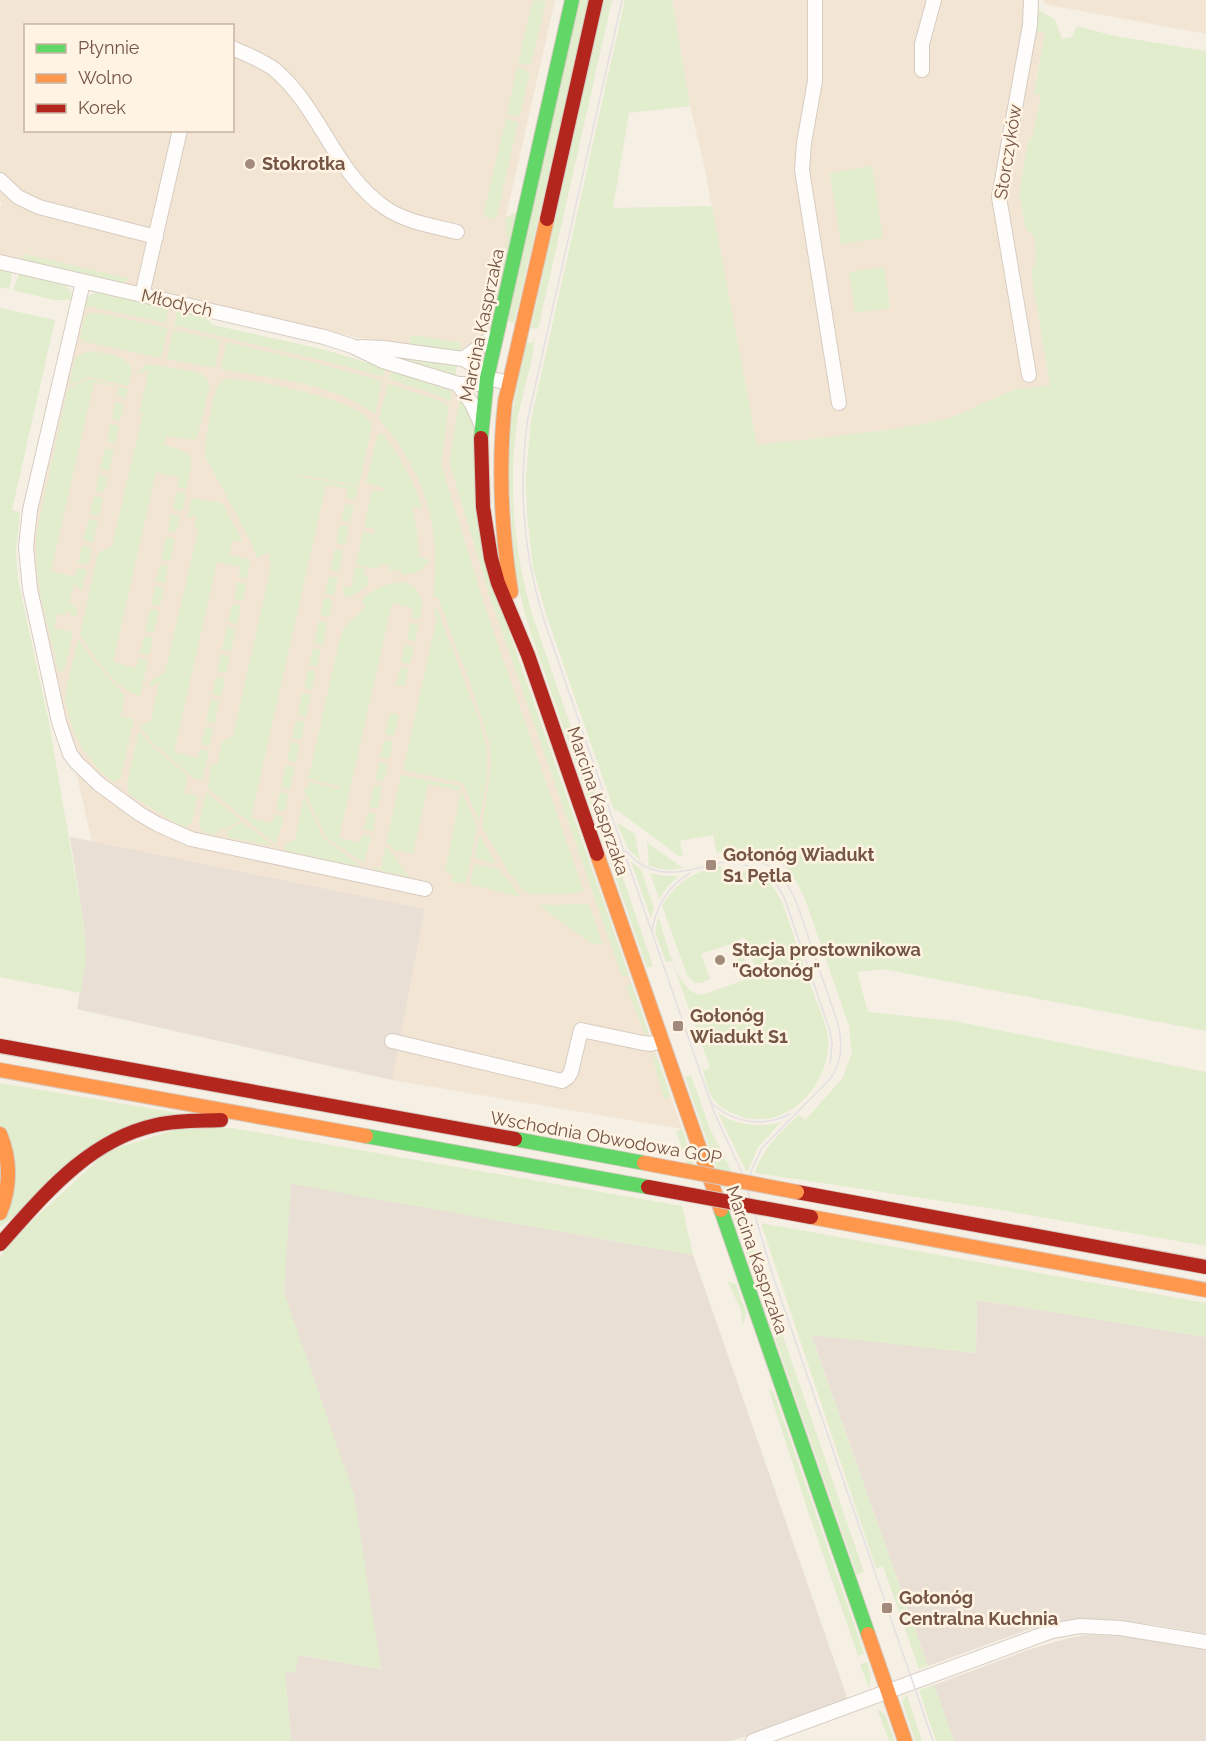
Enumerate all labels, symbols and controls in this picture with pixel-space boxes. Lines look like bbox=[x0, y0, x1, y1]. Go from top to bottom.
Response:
legend bbox=[24, 24, 234, 132]
text: Płynnie bbox=[78, 37, 140, 58]
text: Wolno bbox=[78, 67, 133, 88]
text: Korek bbox=[78, 97, 126, 118]
street label: Storczyków bbox=[990, 103, 1025, 201]
place label: Stokrotka bbox=[262, 153, 345, 174]
marker: Stokrotka bbox=[243, 157, 257, 171]
street label: Marcina Kasprzaka bbox=[455, 247, 508, 403]
street label: Młodych bbox=[139, 284, 215, 321]
street label: Marcina Kasprzaka bbox=[563, 724, 634, 878]
place label: Gołonóg Wiadukt S1 Pętla bbox=[723, 844, 875, 886]
marker: Gołonóg Wiadukt S1 Pętla bbox=[704, 858, 718, 872]
place label: Stacja prostownikowa "Gołonóg" bbox=[732, 939, 921, 981]
marker: Stacja prostownikowa "Gołonóg" bbox=[713, 953, 727, 967]
place label: Gołonóg Wiadukt S1 bbox=[690, 1005, 788, 1047]
marker: Gołonóg Wiadukt S1 bbox=[671, 1019, 685, 1033]
street label: Wschodnia Obwodowa GOP bbox=[489, 1107, 724, 1168]
street label: Marcina Kasprzaka bbox=[722, 1183, 793, 1337]
place label: Gołonóg Centralna Kuchnia bbox=[899, 1587, 1058, 1629]
marker: Gołonóg Centralna Kuchnia bbox=[880, 1601, 894, 1615]

